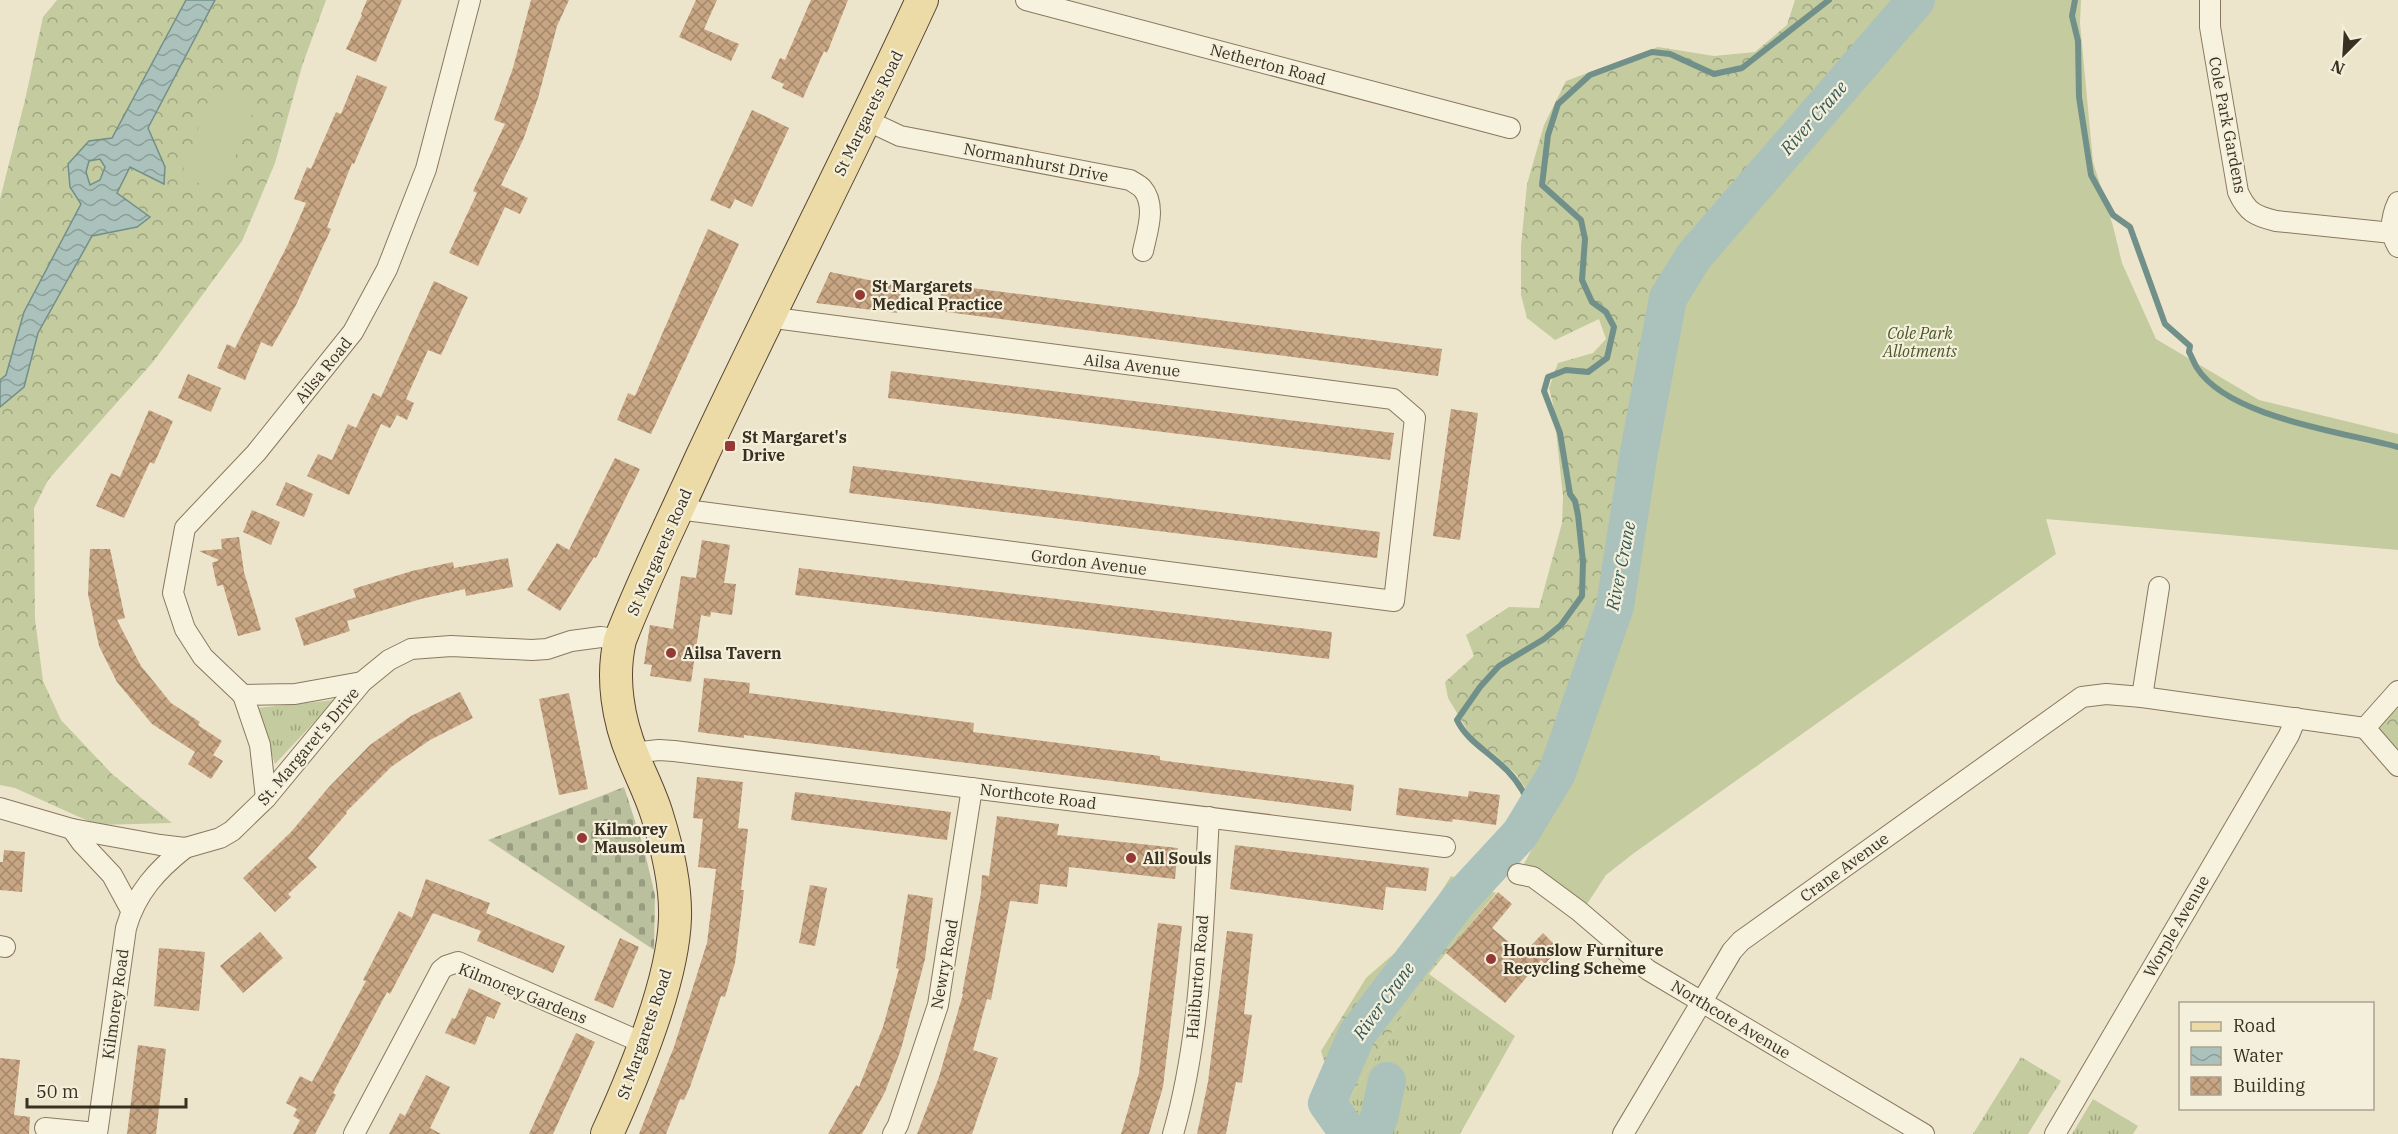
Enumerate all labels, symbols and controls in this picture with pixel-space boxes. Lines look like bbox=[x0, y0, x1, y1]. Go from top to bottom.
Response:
north arrow bbox=[2314, 24, 2374, 84]
street label: Netherton Road bbox=[1208, 39, 1328, 89]
street label: St Margarets Road bbox=[829, 47, 907, 179]
street label: Cole Park Gardens bbox=[2205, 55, 2251, 195]
text: N bbox=[2328, 56, 2348, 79]
water label: River Crane bbox=[1775, 76, 1852, 160]
street label: Normanhurst Drive bbox=[962, 138, 1110, 186]
place label: St Margarets Medical Practice bbox=[872, 276, 1003, 314]
marker: St Margarets Medical Practice bbox=[853, 288, 867, 302]
park label: Cole Park Allotments bbox=[1882, 323, 1957, 361]
street label: Ailsa Road bbox=[290, 333, 356, 407]
street label: Ailsa Avenue bbox=[1082, 349, 1182, 381]
place label: St Margaret's Drive bbox=[742, 427, 847, 465]
marker: St Margaret's Drive bbox=[723, 439, 737, 453]
street label: St Margarets Road bbox=[622, 485, 696, 619]
water label: River Crane bbox=[1600, 519, 1640, 613]
street label: Gordon Avenue bbox=[1030, 545, 1148, 579]
place label: Ailsa Tavern bbox=[683, 643, 782, 663]
marker: Ailsa Tavern bbox=[664, 646, 678, 660]
street label: St. Margaret's Drive bbox=[253, 683, 363, 809]
street label: Northcote Road bbox=[978, 779, 1098, 813]
place label: Kilmorey Mausoleum bbox=[594, 819, 686, 857]
street label: Crane Avenue bbox=[1796, 828, 1892, 906]
marker: Kilmorey Mausoleum bbox=[575, 831, 589, 845]
place label: All Souls bbox=[1143, 848, 1211, 868]
marker: All Souls bbox=[1124, 851, 1138, 865]
street label: Worple Avenue bbox=[2139, 872, 2213, 980]
street label: Haliburton Road bbox=[1182, 914, 1212, 1040]
street label: Newry Road bbox=[926, 917, 962, 1011]
place label: Hounslow Furniture Recycling Scheme bbox=[1503, 940, 1663, 978]
street label: Kilmorey Road bbox=[97, 947, 133, 1061]
marker: Hounslow Furniture Recycling Scheme bbox=[1484, 952, 1498, 966]
water label: River Crane bbox=[1347, 957, 1419, 1045]
street label: Kilmorey Gardens bbox=[456, 958, 590, 1028]
street label: St Margarets Road bbox=[612, 966, 676, 1102]
street label: Northcote Avenue bbox=[1668, 976, 1794, 1062]
legend bbox=[2179, 1002, 2374, 1110]
text: Road bbox=[2233, 1014, 2276, 1037]
text: Water bbox=[2233, 1044, 2283, 1067]
scale bar bbox=[27, 1071, 186, 1109]
text: Building bbox=[2233, 1074, 2305, 1097]
text: 50 m bbox=[36, 1080, 79, 1103]

